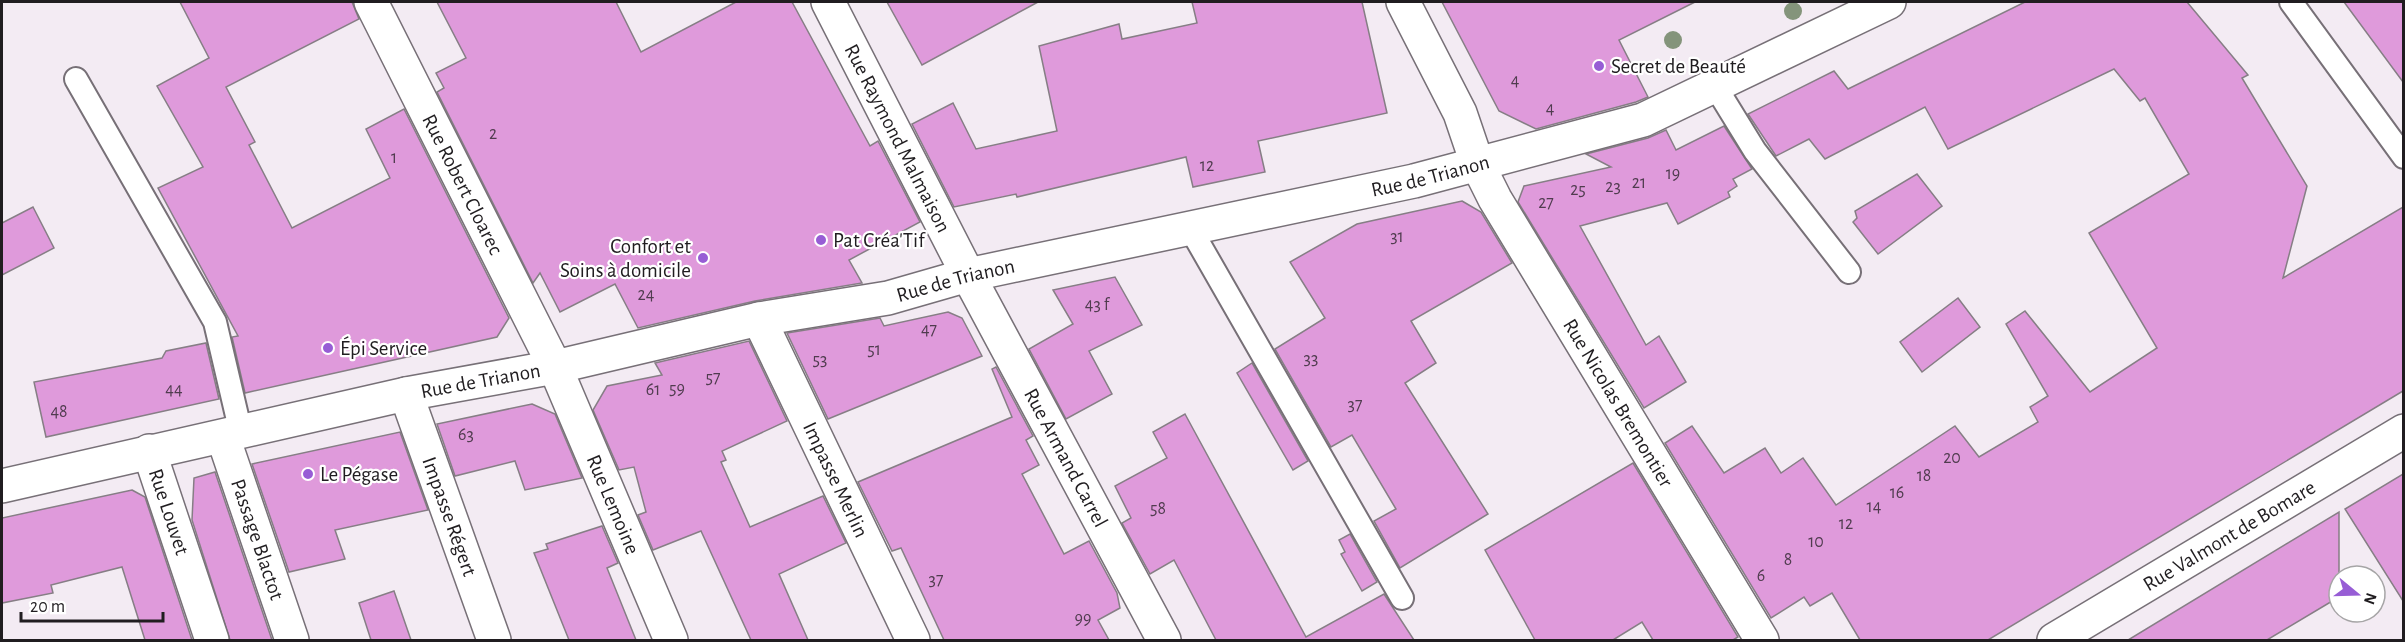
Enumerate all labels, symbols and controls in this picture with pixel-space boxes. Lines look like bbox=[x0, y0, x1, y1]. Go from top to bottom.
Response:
street label: Rue Raymond Malmaison bbox=[841, 41, 955, 236]
place label: Secret de Beauté bbox=[1611, 56, 1746, 77]
marker: Secret de Beauté bbox=[1592, 59, 1606, 73]
house number: 4 bbox=[1511, 72, 1520, 90]
house number: 4 bbox=[1546, 100, 1555, 118]
street label: Rue Robert Cloarec bbox=[419, 111, 507, 258]
house number: 2 bbox=[489, 125, 497, 143]
house number: 1 bbox=[391, 149, 397, 167]
street label: Rue de Trianon bbox=[1369, 151, 1492, 200]
house number: 12 bbox=[1200, 157, 1214, 175]
house number: 19 bbox=[1666, 165, 1680, 183]
house number: 21 bbox=[1632, 174, 1646, 192]
house number: 23 bbox=[1605, 178, 1621, 196]
house number: 25 bbox=[1570, 181, 1586, 199]
house number: 27 bbox=[1538, 194, 1554, 212]
house number: 31 bbox=[1390, 228, 1404, 246]
place label: Pat Créa'Tif bbox=[833, 230, 926, 251]
marker: Pat Créa'Tif bbox=[814, 233, 828, 247]
place label: Confort et Soins à domicile bbox=[560, 236, 691, 281]
marker: Confort et Soins à domicile bbox=[696, 251, 710, 265]
street label: Rue de Trianon bbox=[894, 255, 1017, 306]
house number: 24 bbox=[638, 286, 655, 304]
house number: 43 f bbox=[1085, 296, 1111, 314]
street label: Rue Nicolas Bremontier bbox=[1559, 315, 1677, 491]
house number: 47 bbox=[921, 321, 937, 339]
place label: Épi Service bbox=[340, 336, 427, 359]
marker: Épi Service bbox=[321, 341, 335, 355]
house number: 51 bbox=[867, 341, 881, 359]
house number: 33 bbox=[1304, 350, 1318, 368]
house number: 53 bbox=[813, 351, 827, 369]
street label: Rue de Trianon bbox=[419, 359, 542, 402]
house number: 57 bbox=[705, 369, 721, 387]
house number: 59 bbox=[669, 380, 685, 398]
house number: 44 bbox=[165, 381, 183, 399]
house number: 61 bbox=[646, 381, 660, 399]
street label: Rue Armand Carrel bbox=[1020, 385, 1112, 530]
house number: 37 bbox=[1348, 396, 1362, 414]
house number: 48 bbox=[50, 403, 68, 421]
street label: Impasse Merlin bbox=[799, 419, 873, 540]
house number: 63 bbox=[458, 426, 474, 444]
house number: 20 bbox=[1943, 449, 1961, 467]
street label: Rue Lemoine bbox=[583, 451, 644, 557]
street label: Impasse Régert bbox=[419, 454, 481, 579]
place label: Le Pégase bbox=[320, 464, 398, 485]
street label: Rue Louvet bbox=[145, 466, 193, 558]
marker: Le Pégase bbox=[301, 467, 315, 481]
house number: 18 bbox=[1917, 467, 1931, 485]
street label: Passage Blactot bbox=[227, 476, 288, 603]
street label: Rue Valmont de Bomare bbox=[2139, 476, 2319, 595]
house number: 16 bbox=[1890, 484, 1904, 502]
house number: 14 bbox=[1867, 498, 1882, 516]
house number: 58 bbox=[1150, 500, 1166, 518]
house number: 12 bbox=[1839, 515, 1853, 533]
house number: 10 bbox=[1808, 533, 1824, 551]
house number: 8 bbox=[1784, 551, 1792, 569]
north arrow bbox=[2327, 564, 2387, 624]
house number: 6 bbox=[1757, 567, 1765, 585]
house number: 37 bbox=[929, 571, 943, 589]
scale bar bbox=[21, 585, 164, 623]
text: N bbox=[2361, 591, 2380, 606]
text: 20 m bbox=[30, 598, 65, 616]
house number: 99 bbox=[1075, 610, 1091, 628]

